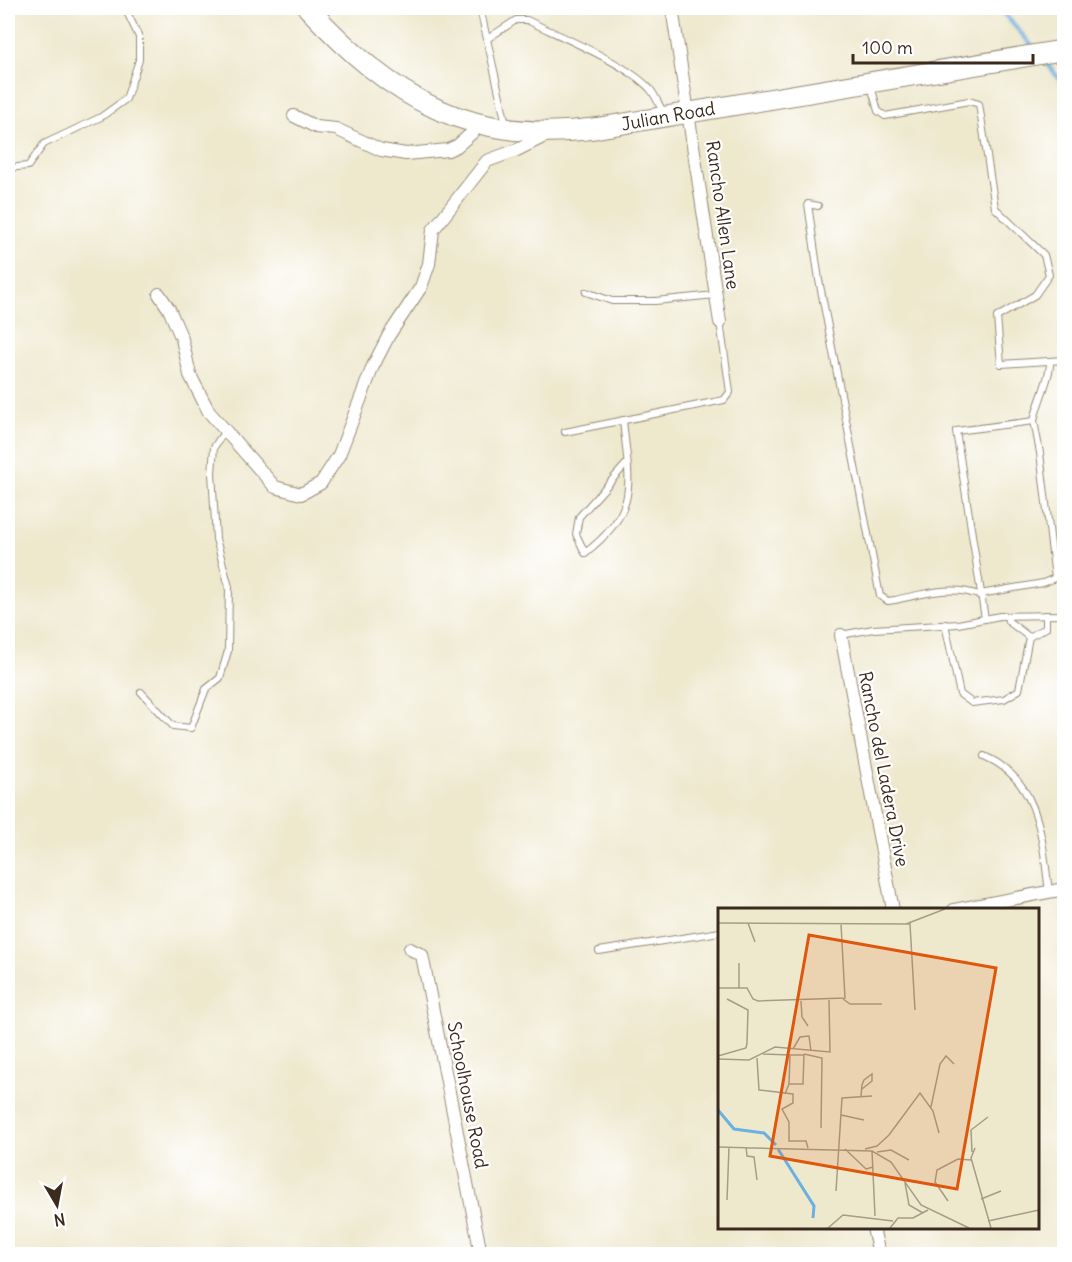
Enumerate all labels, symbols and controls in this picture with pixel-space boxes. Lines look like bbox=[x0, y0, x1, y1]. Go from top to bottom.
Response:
scale bar bbox=[853, 27, 1033, 65]
text: 100 m bbox=[862, 36, 913, 59]
street label: Julian Road bbox=[619, 96, 717, 136]
street label: Rancho Allen Lane bbox=[701, 139, 745, 291]
street label: Rancho del Ladera Drive bbox=[854, 669, 914, 869]
inset map bbox=[718, 908, 1039, 1229]
street label: Schoolhouse Road bbox=[442, 1020, 494, 1171]
north arrow bbox=[27, 1175, 87, 1235]
text: N bbox=[52, 1209, 67, 1231]

